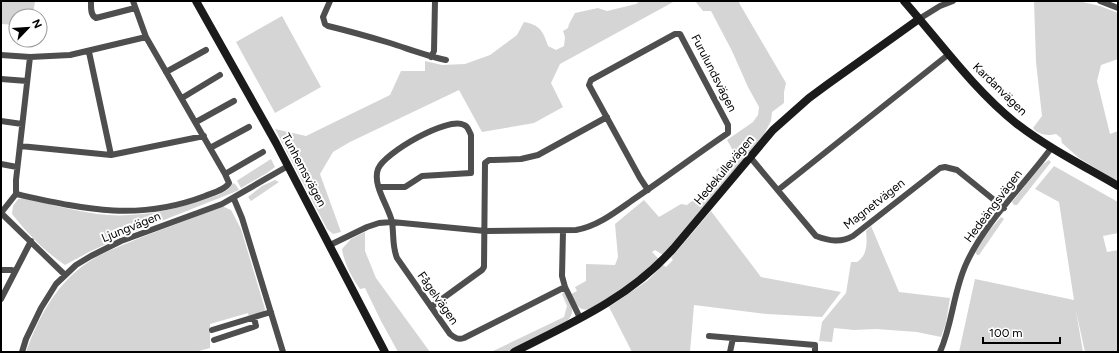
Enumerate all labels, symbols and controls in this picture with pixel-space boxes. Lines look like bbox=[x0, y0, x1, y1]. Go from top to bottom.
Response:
north arrow bbox=[8, 8, 48, 48]
text: N bbox=[29, 17, 44, 31]
street label: Furulundsvägen bbox=[688, 32, 740, 114]
street label: Kardanvägen bbox=[970, 60, 1030, 118]
street label: Tunhemsvägen bbox=[279, 131, 329, 209]
street label: Hedekullevägen bbox=[691, 132, 757, 207]
street label: Hedeängsvägen bbox=[961, 167, 1025, 245]
street label: Magnetvägen bbox=[841, 176, 908, 232]
street label: Ljungvägen bbox=[99, 209, 163, 245]
street label: Fågelvägen bbox=[415, 269, 462, 327]
scale bar bbox=[983, 319, 1060, 345]
text: 100 m bbox=[989, 326, 1023, 340]

